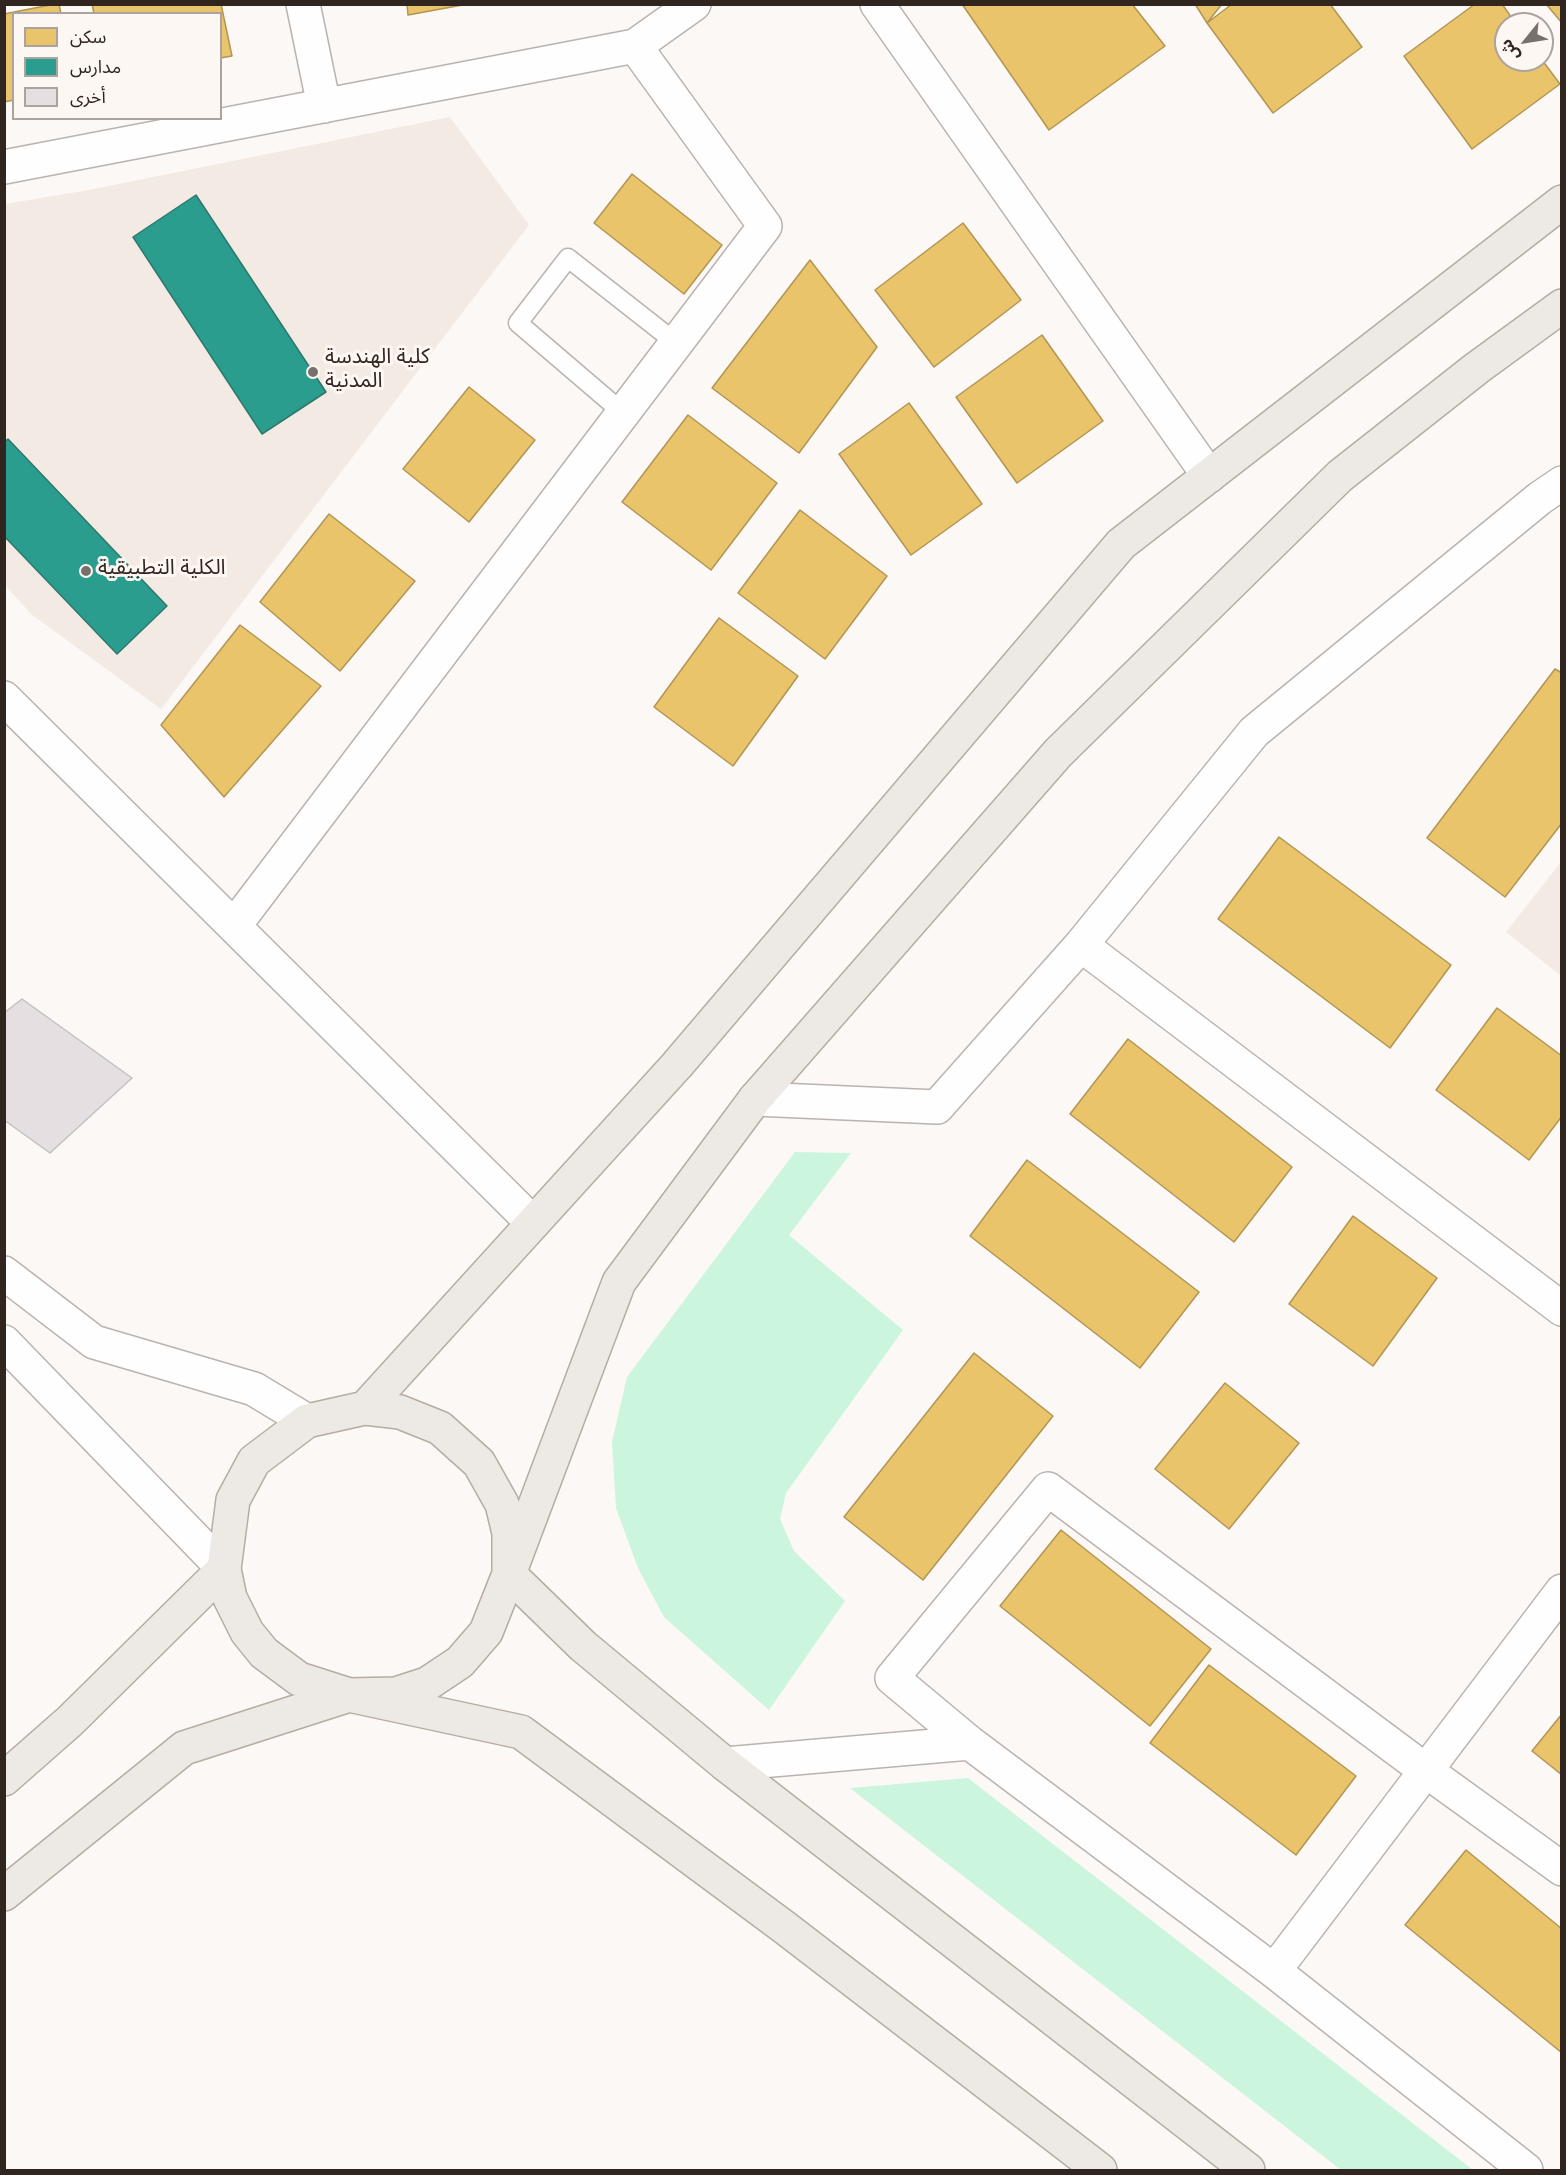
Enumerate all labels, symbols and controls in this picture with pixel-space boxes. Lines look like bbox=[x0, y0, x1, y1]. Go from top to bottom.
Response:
legend bbox=[12, 12, 222, 120]
north arrow bbox=[1494, 12, 1554, 72]
text: سكن bbox=[70, 18, 106, 56]
text: ش bbox=[1490, 32, 1530, 68]
text: مدارس bbox=[70, 48, 121, 86]
text: أخرى bbox=[70, 78, 106, 116]
place label: كلية الهندسة المدنية bbox=[325, 347, 430, 397]
marker: كلية الهندسة المدنية bbox=[306, 365, 320, 379]
place label: الكلية التطبيقية bbox=[98, 558, 226, 584]
marker: الكلية التطبيقية bbox=[79, 564, 93, 578]

